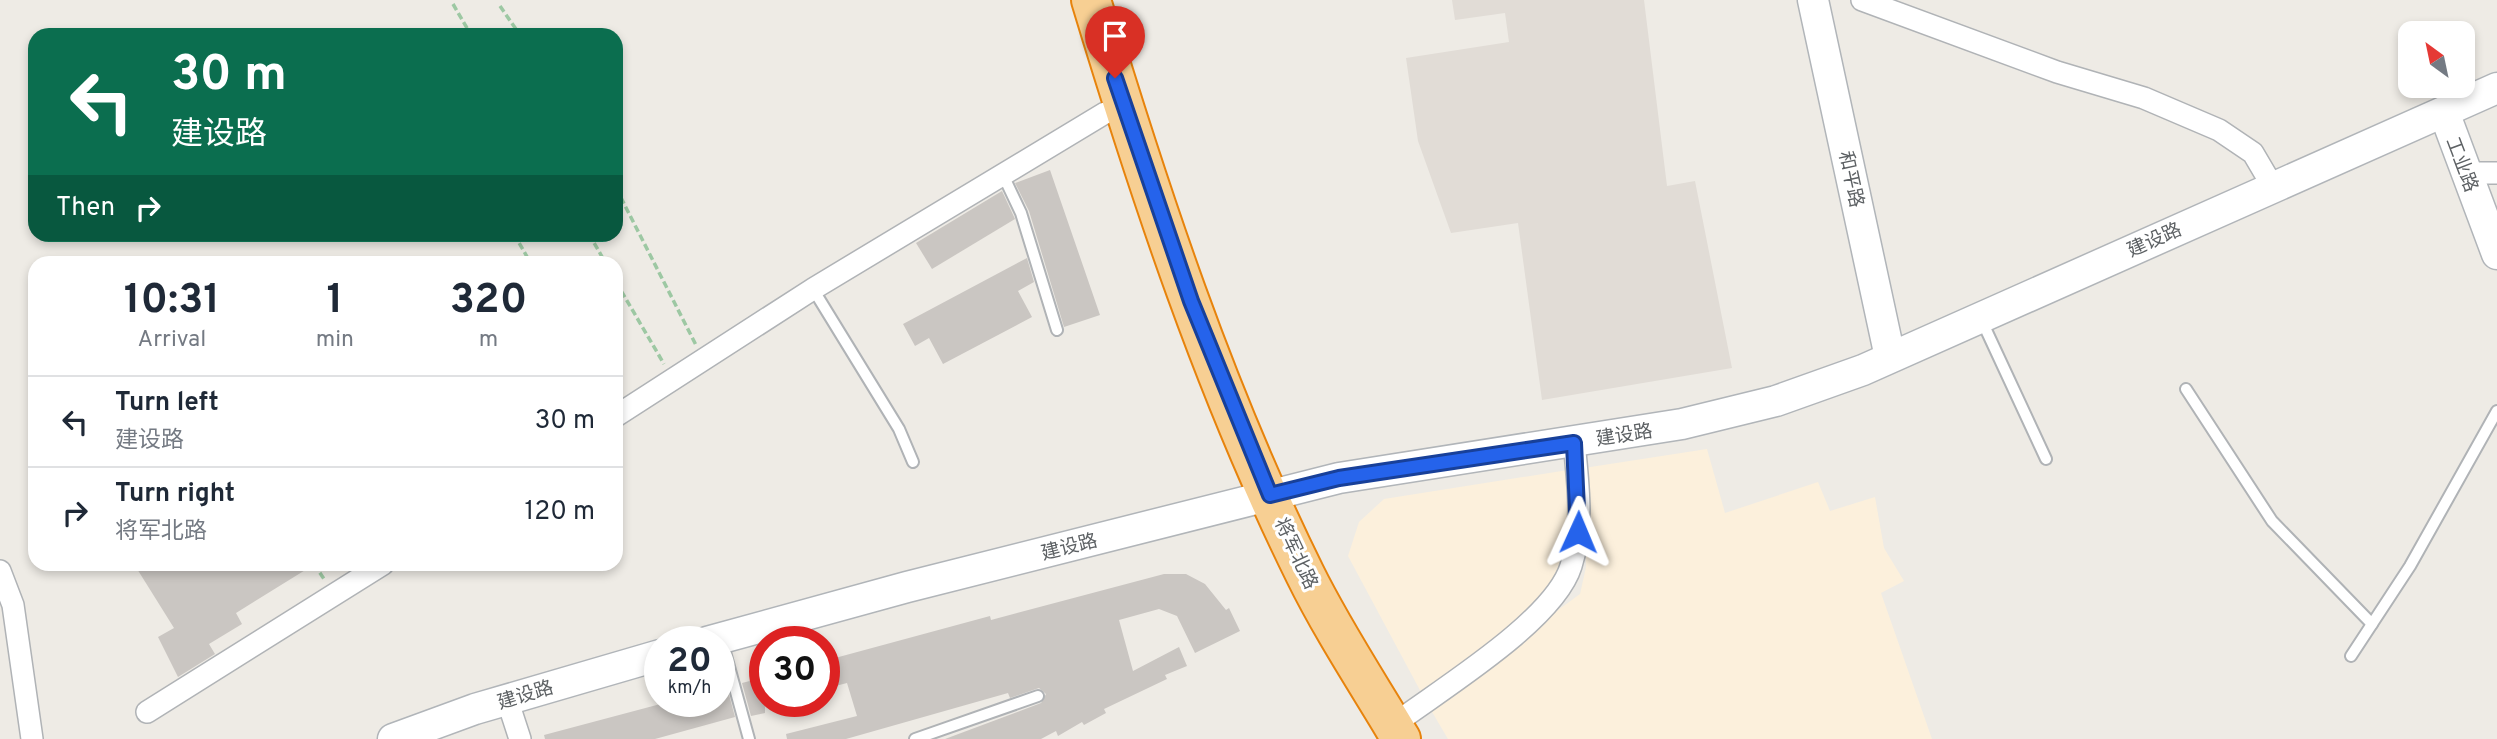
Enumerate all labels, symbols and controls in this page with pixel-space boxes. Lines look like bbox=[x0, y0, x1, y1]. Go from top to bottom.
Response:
pin bbox=[1085, 6, 1145, 78]
icon: arrive bbox=[1096, 17, 1134, 55]
north arrow bbox=[2398, 21, 2474, 98]
map controls bbox=[2398, 21, 2475, 98]
text: 30 m bbox=[171, 46, 287, 108]
icon: left bbox=[56, 56, 147, 147]
text: 建设路 bbox=[171, 116, 267, 156]
street label: 工业路 bbox=[2440, 134, 2483, 196]
street label: 和平路 bbox=[1832, 149, 1868, 210]
icon: right bbox=[129, 189, 167, 227]
text: Then bbox=[56, 192, 115, 225]
street label: 建设路 bbox=[2124, 218, 2186, 263]
text: 10:31 bbox=[124, 275, 220, 328]
text: 1 bbox=[327, 275, 343, 328]
text: 320 bbox=[450, 275, 527, 328]
text: Arrival bbox=[138, 326, 206, 355]
text: min bbox=[316, 326, 354, 355]
text: m bbox=[479, 326, 498, 355]
text: Turn left bbox=[115, 387, 219, 420]
icon: left bbox=[56, 403, 94, 441]
text: 30 m bbox=[535, 405, 595, 438]
street label: 建设路 bbox=[1594, 420, 1654, 452]
text: 建设路 bbox=[115, 427, 184, 456]
text: Turn right bbox=[115, 478, 235, 511]
icon: right bbox=[56, 494, 94, 532]
position arrow bbox=[1541, 495, 1615, 569]
text: 120 m bbox=[525, 496, 595, 529]
street label: 将军北路 bbox=[1268, 514, 1322, 593]
text: 将军北路 bbox=[115, 518, 207, 547]
street label: 建设路 bbox=[1039, 529, 1100, 566]
speed limit sign: 30 bbox=[749, 626, 840, 717]
text: 20 bbox=[667, 640, 712, 684]
street label: 建设路 bbox=[495, 676, 556, 716]
text: km/h bbox=[668, 677, 711, 700]

